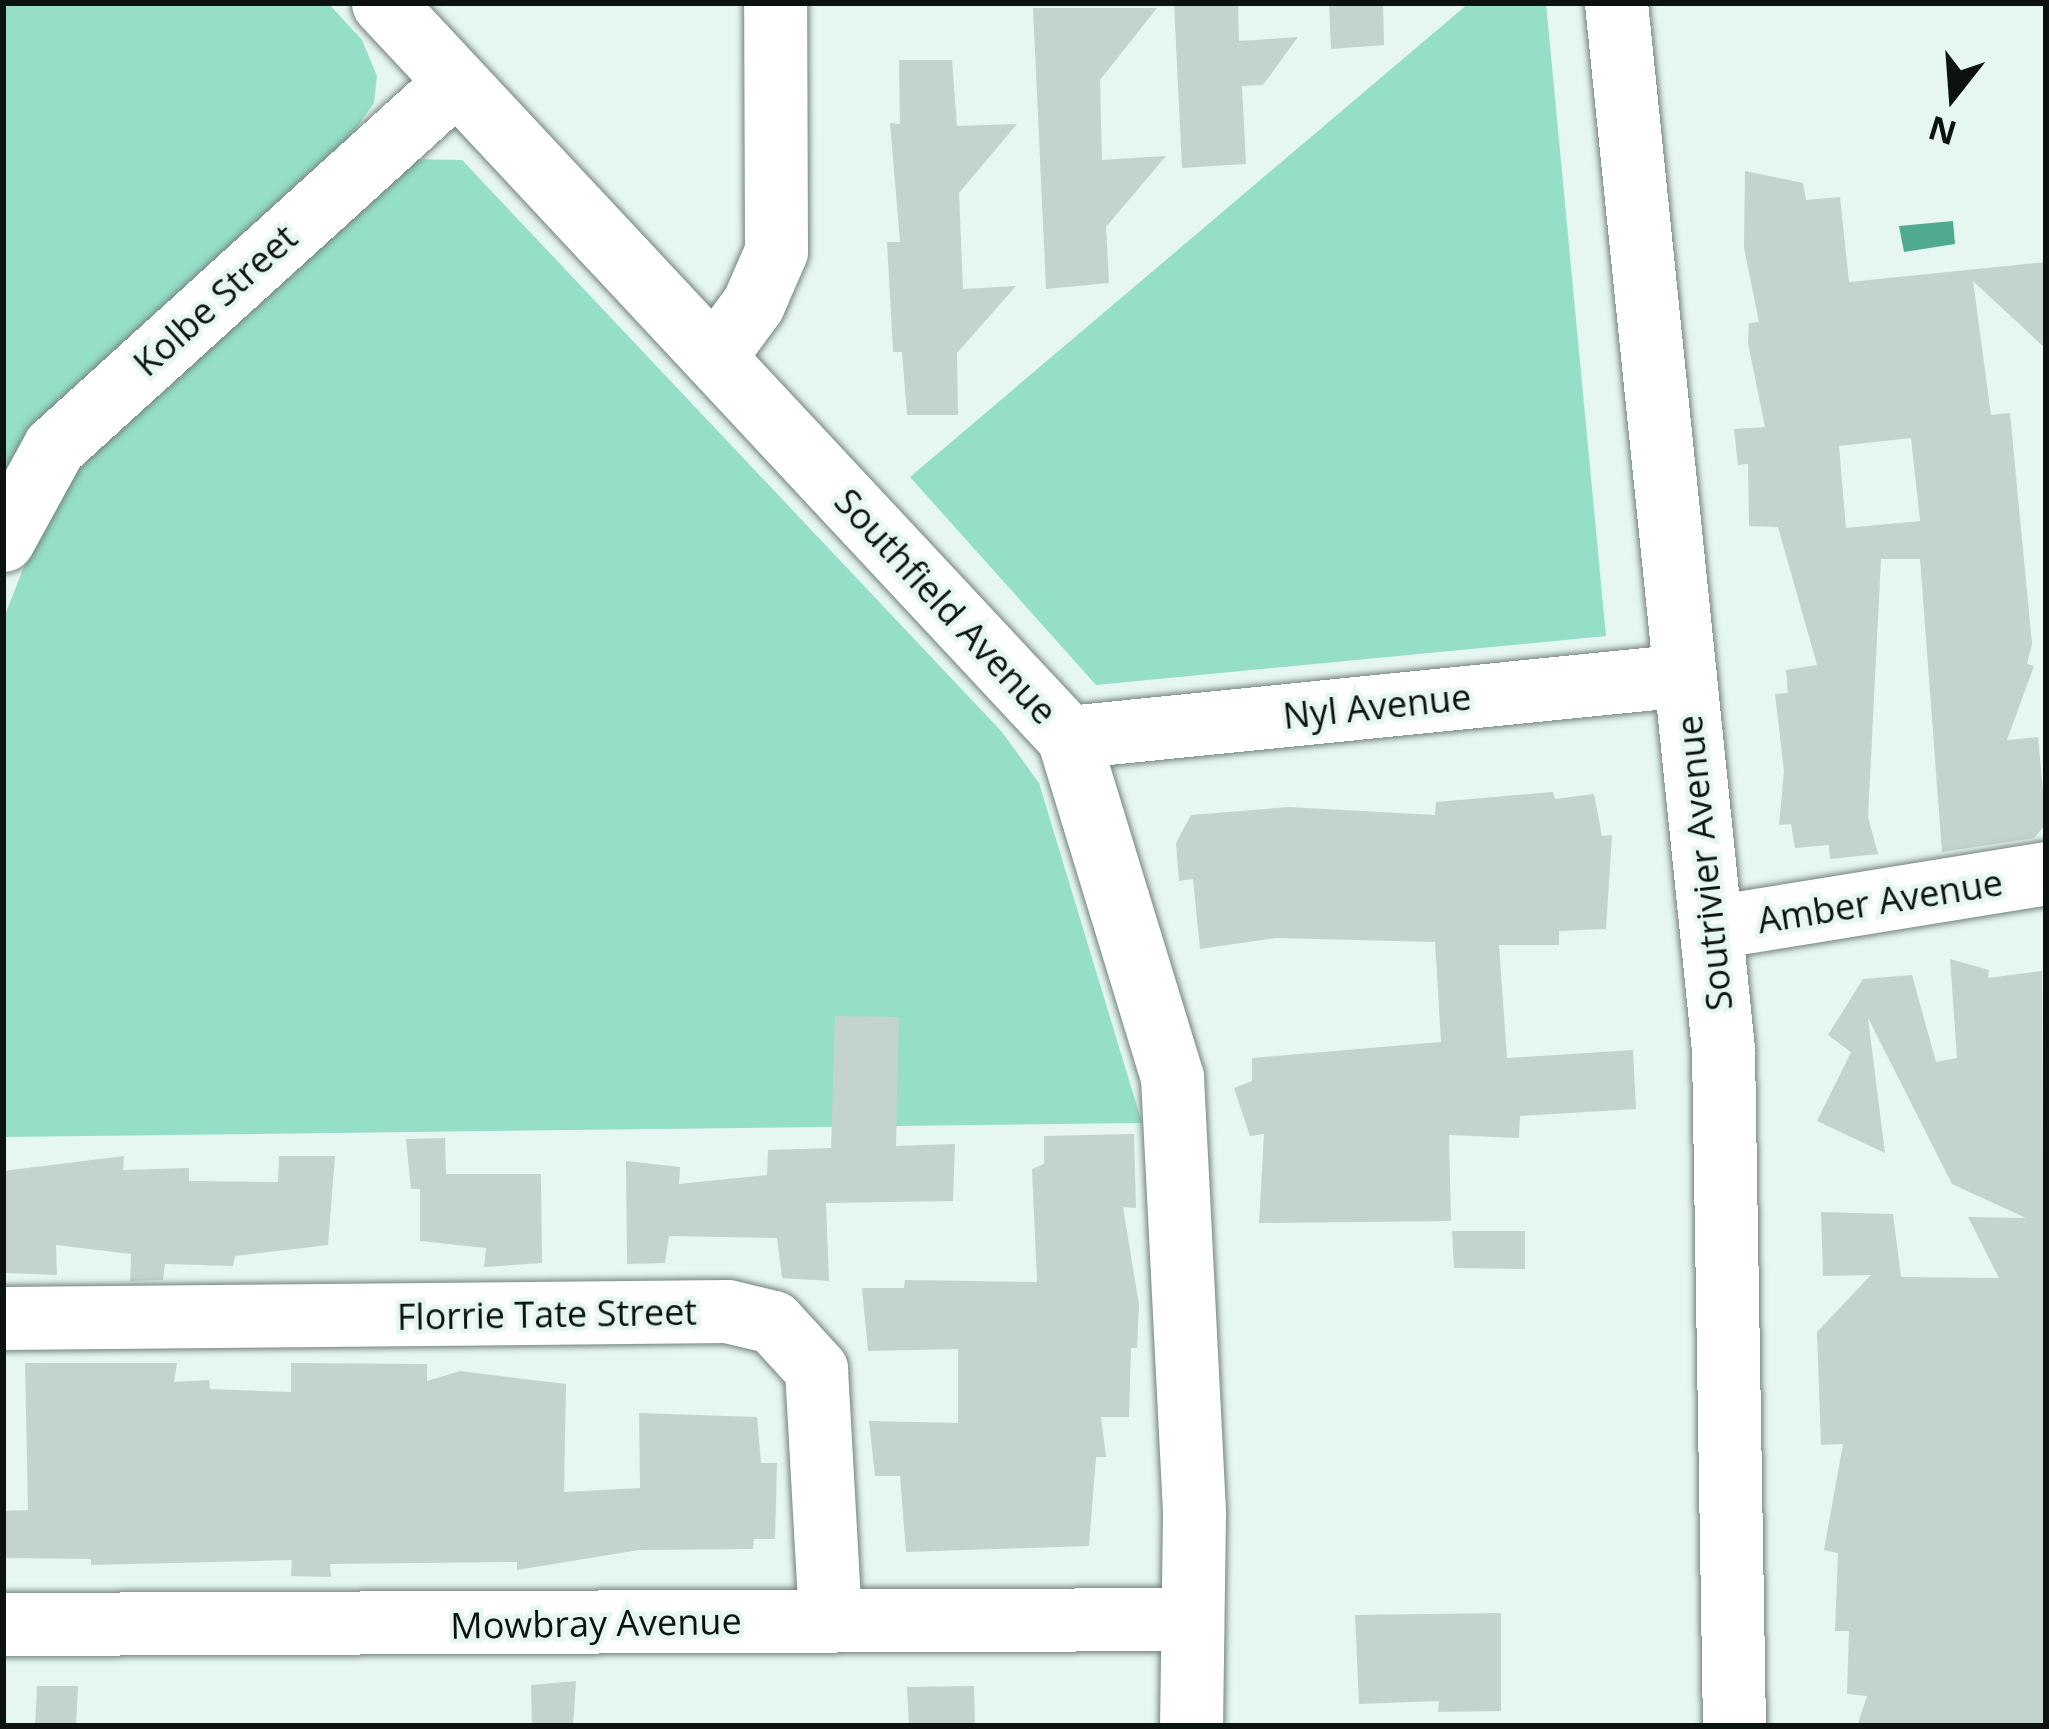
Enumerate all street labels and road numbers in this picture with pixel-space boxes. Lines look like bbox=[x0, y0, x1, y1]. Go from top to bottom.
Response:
street label: Kolbe Street bbox=[124, 215, 306, 385]
street label: Southfield Avenue bbox=[826, 480, 1066, 732]
street label: Nyl Avenue bbox=[1281, 675, 1473, 737]
street label: Soutrivier Avenue bbox=[1667, 713, 1741, 1013]
street label: Amber Avenue bbox=[1754, 860, 2006, 942]
street label: Florrie Tate Street bbox=[397, 1290, 697, 1338]
street label: Mowbray Avenue bbox=[450, 1599, 742, 1647]

